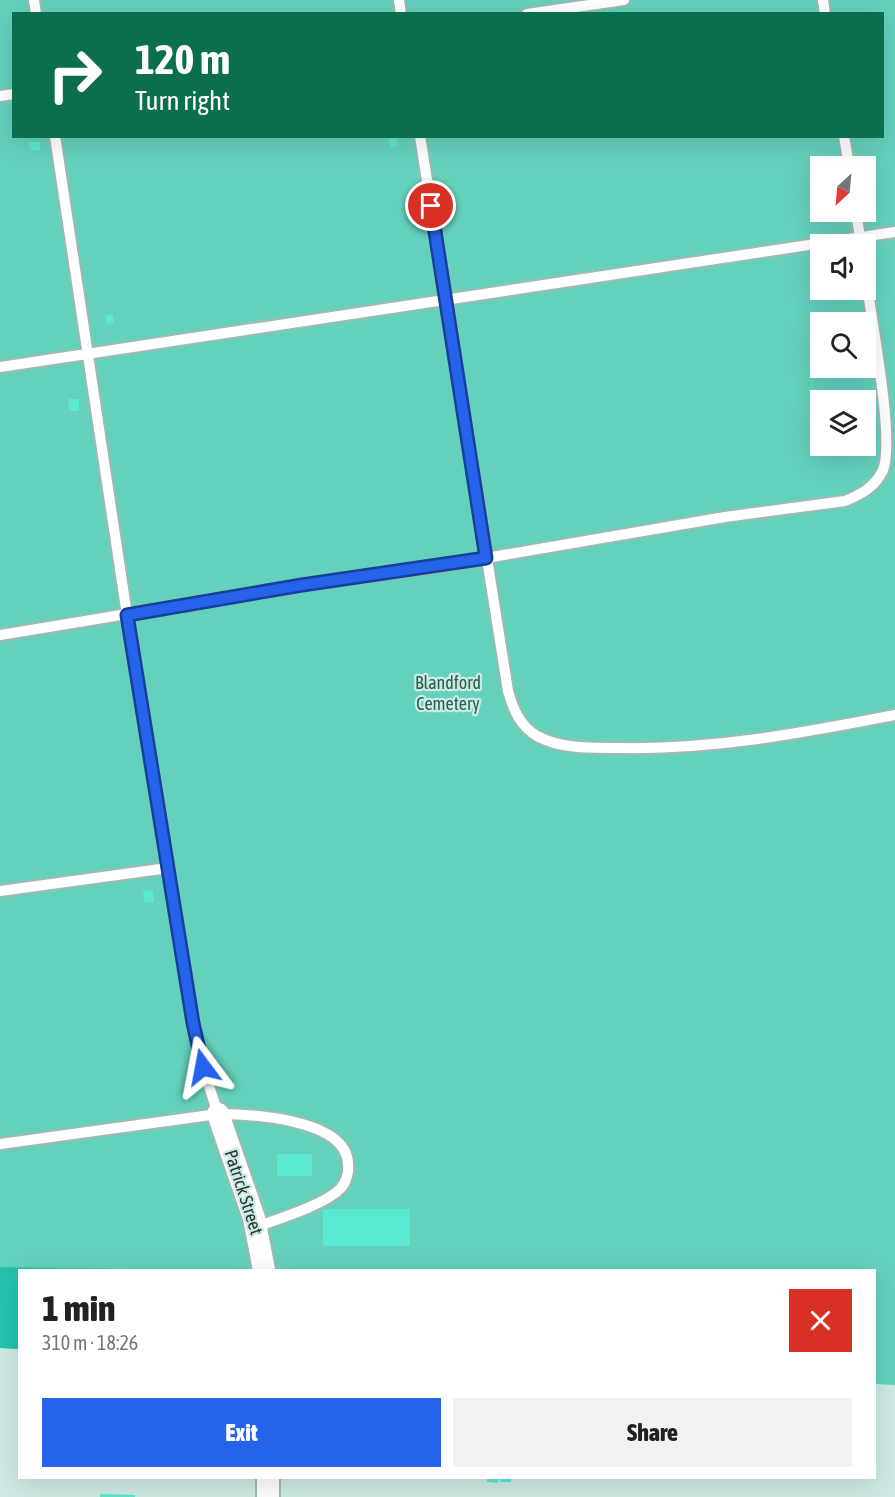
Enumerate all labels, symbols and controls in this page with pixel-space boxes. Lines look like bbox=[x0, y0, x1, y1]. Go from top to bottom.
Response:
text: 120 m bbox=[135, 35, 230, 83]
icon: right bbox=[36, 36, 114, 114]
text: Turn right bbox=[135, 85, 230, 116]
north arrow bbox=[810, 156, 876, 222]
map controls bbox=[810, 156, 876, 456]
pin bbox=[405, 180, 456, 231]
icon: arrive bbox=[414, 189, 447, 222]
button: sound bbox=[810, 234, 876, 300]
button: search bbox=[810, 312, 876, 378]
button: layers bbox=[810, 390, 876, 456]
park label: Blandford Cemetery bbox=[415, 672, 481, 714]
position arrow bbox=[171, 1035, 235, 1099]
street label: Patrick Street bbox=[220, 1147, 268, 1237]
text: 1 min bbox=[42, 1287, 116, 1329]
button: close bbox=[789, 1289, 852, 1352]
text: 310 m · 18:26 bbox=[42, 1331, 138, 1354]
button: Exit bbox=[42, 1398, 441, 1467]
button: Share bbox=[453, 1398, 852, 1467]

